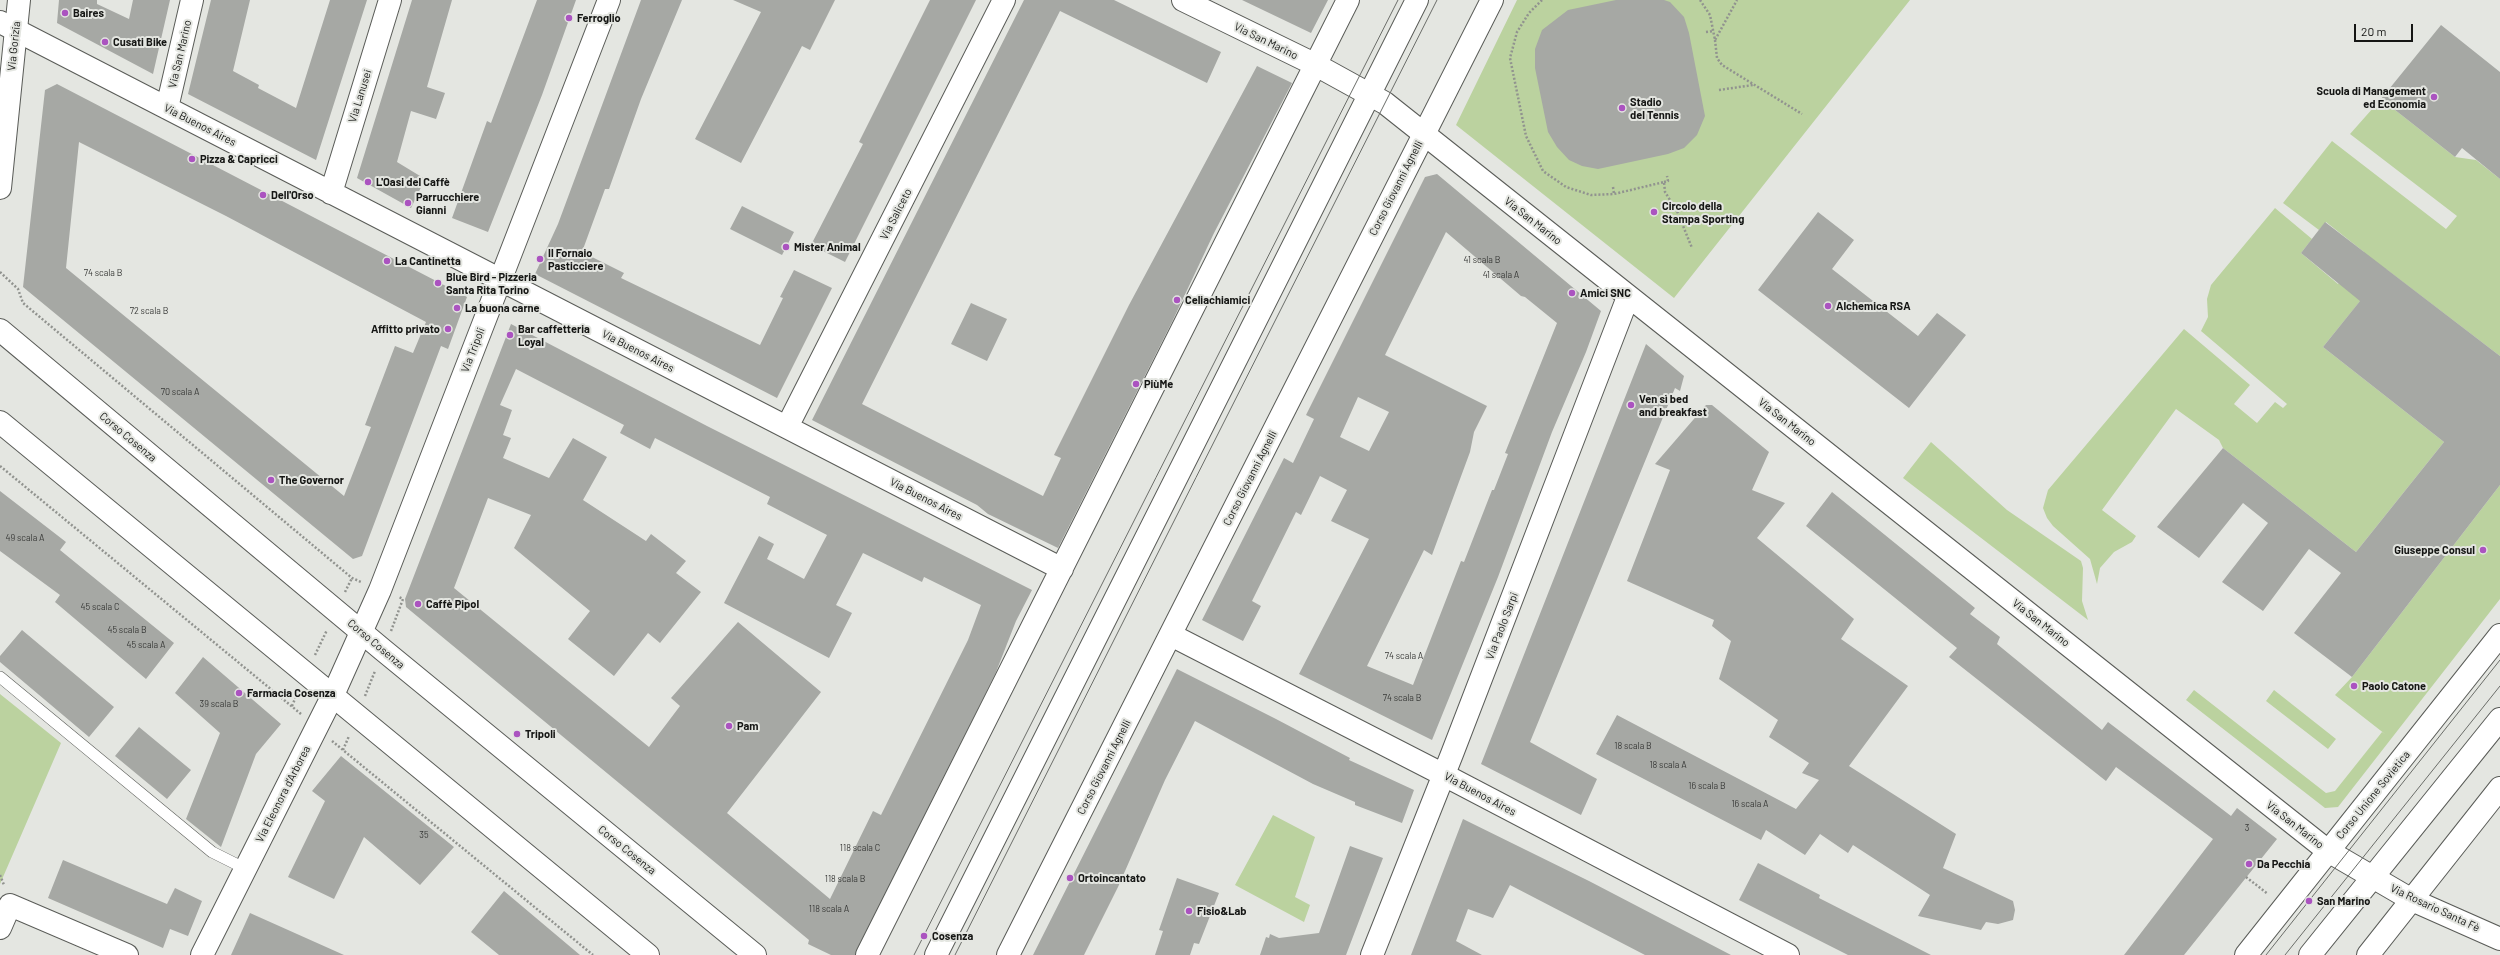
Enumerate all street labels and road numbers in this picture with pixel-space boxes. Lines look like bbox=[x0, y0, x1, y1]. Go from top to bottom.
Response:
street label: Via San Marino bbox=[166, 19, 194, 89]
street label: Via Gorizia bbox=[5, 20, 23, 72]
street label: Via San Marino bbox=[1232, 20, 1300, 62]
street label: Via Lanusei bbox=[346, 68, 374, 124]
street label: Via Buenos Aires bbox=[162, 101, 238, 149]
street label: Corso Giovanni Agnelli bbox=[1366, 138, 1426, 238]
street label: Via Saliceto bbox=[877, 186, 915, 242]
street label: Via San Marino bbox=[1502, 194, 1564, 248]
street label: Via Tripoli bbox=[458, 326, 488, 374]
street label: Via Buenos Aires bbox=[600, 327, 676, 375]
street label: Via San Marino bbox=[1756, 395, 1818, 449]
street label: Corso Cosenza bbox=[97, 409, 159, 465]
street label: Corso Giovanni Agnelli bbox=[1220, 428, 1280, 528]
street label: Via Buenos Aires bbox=[888, 475, 964, 523]
street label: Via Paolo Sarpi bbox=[1483, 591, 1521, 661]
street label: Via San Marino bbox=[2010, 596, 2072, 650]
street label: Corso Cosenza bbox=[345, 616, 407, 672]
street label: Corso Giovanni Agnelli bbox=[1074, 717, 1134, 817]
street label: Via Eleonora d'Arborea bbox=[253, 744, 313, 844]
street label: Corso Unione Sovietica bbox=[2333, 748, 2413, 842]
street label: Via Buenos Aires bbox=[1442, 770, 1518, 818]
street label: Via San Marino bbox=[2264, 798, 2326, 852]
street label: Corso Cosenza bbox=[595, 823, 659, 877]
street label: Via Rosario Santa Fè bbox=[2388, 881, 2482, 935]

